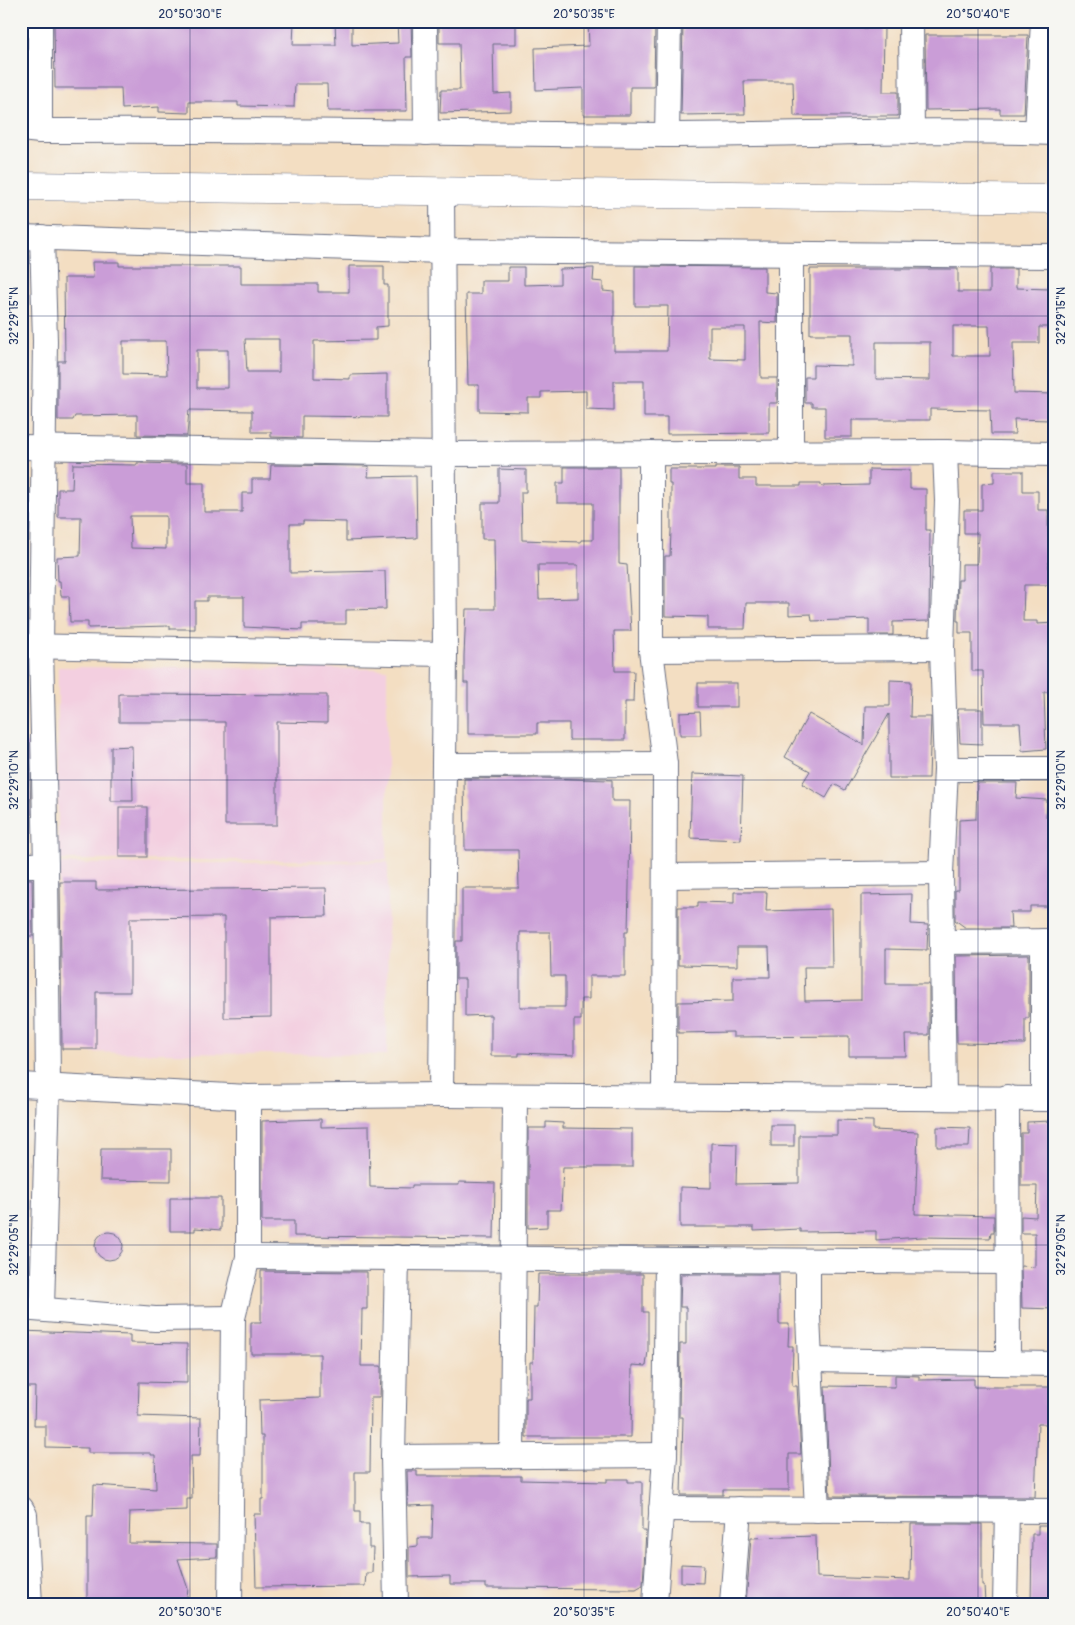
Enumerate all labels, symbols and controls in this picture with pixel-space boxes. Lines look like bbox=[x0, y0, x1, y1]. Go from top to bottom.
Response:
text: 20°50'30"E bbox=[158, 7, 222, 22]
text: 20°50'35"E bbox=[553, 7, 615, 22]
text: 20°50'40"E bbox=[946, 7, 1010, 22]
text: 32°29'15"N bbox=[7, 287, 22, 345]
text: 32°29'15"N bbox=[1054, 287, 1069, 345]
text: 32°29'10"N bbox=[7, 750, 22, 810]
text: 32°29'10"N bbox=[1054, 750, 1069, 810]
text: 32°29'05"N bbox=[7, 1214, 22, 1276]
text: 32°29'05"N bbox=[1054, 1214, 1069, 1276]
text: 20°50'30"E bbox=[158, 1605, 222, 1620]
text: 20°50'35"E bbox=[553, 1605, 615, 1620]
text: 20°50'40"E bbox=[946, 1605, 1010, 1620]

